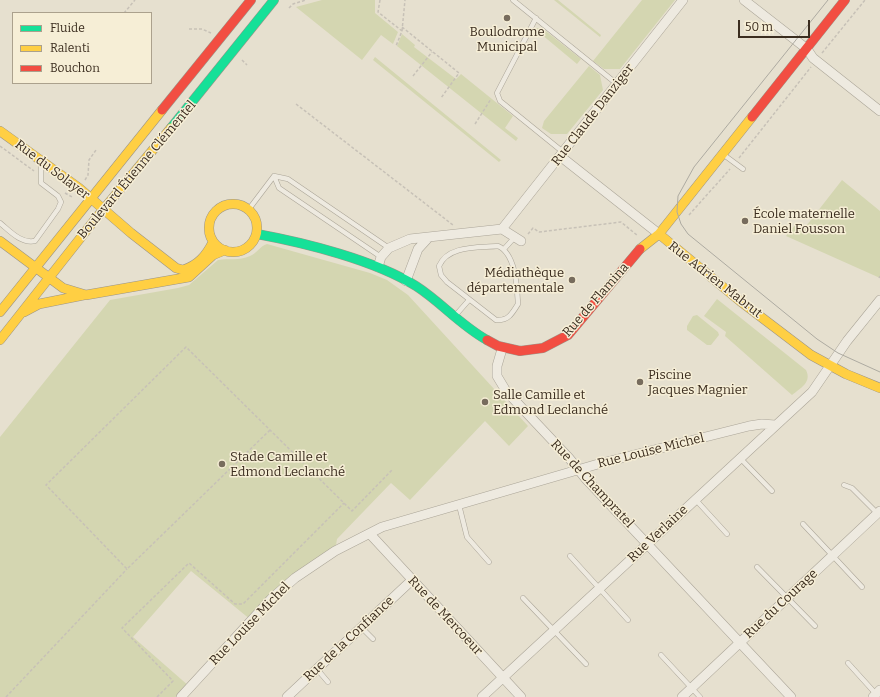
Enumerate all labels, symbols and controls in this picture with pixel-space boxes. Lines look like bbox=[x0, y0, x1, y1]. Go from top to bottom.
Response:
legend bbox=[12, 12, 152, 84]
scale bar bbox=[740, 12, 812, 38]
marker: Boulodrome Municipal bbox=[502, 13, 512, 23]
text: 50 m bbox=[745, 20, 773, 34]
text: Fluide bbox=[50, 21, 85, 35]
place label: Boulodrome Municipal bbox=[469, 24, 545, 55]
text: Ralenti bbox=[50, 41, 90, 55]
text: Bouchon bbox=[50, 61, 100, 75]
street label: Rue Claude Danziger bbox=[548, 61, 638, 169]
street label: Boulevard Étienne Clémentel bbox=[75, 98, 199, 242]
street label: Rue du Solayer bbox=[12, 137, 92, 203]
place label: École maternelle Daniel Fousson bbox=[753, 206, 855, 237]
marker: École maternelle Daniel Fousson bbox=[740, 216, 750, 226]
street label: Rue Adrien Mabrut bbox=[665, 239, 765, 321]
street label: Rue de Flamina bbox=[560, 260, 632, 340]
place label: Médiathèque départementale bbox=[467, 265, 564, 296]
marker: Médiathèque départementale bbox=[567, 275, 577, 285]
place label: Piscine Jacques Magnier bbox=[648, 367, 748, 398]
marker: Piscine Jacques Magnier bbox=[635, 377, 645, 387]
place label: Salle Camille et Edmond Leclanché bbox=[493, 387, 608, 418]
marker: Salle Camille et Edmond Leclanché bbox=[480, 397, 490, 407]
street label: Rue Louise Michel bbox=[596, 430, 706, 472]
street label: Rue de Champratel bbox=[547, 437, 637, 531]
place label: Stade Camille et Edmond Leclanché bbox=[230, 449, 345, 480]
marker: Stade Camille et Edmond Leclanché bbox=[217, 459, 227, 469]
street label: Rue Verlaine bbox=[625, 502, 691, 566]
street label: Rue du Courage bbox=[741, 566, 821, 642]
street label: Rue de Mercoeur bbox=[404, 573, 486, 659]
street label: Rue Louise Michel bbox=[206, 579, 294, 669]
street label: Rue de la Confiance bbox=[301, 593, 397, 685]

